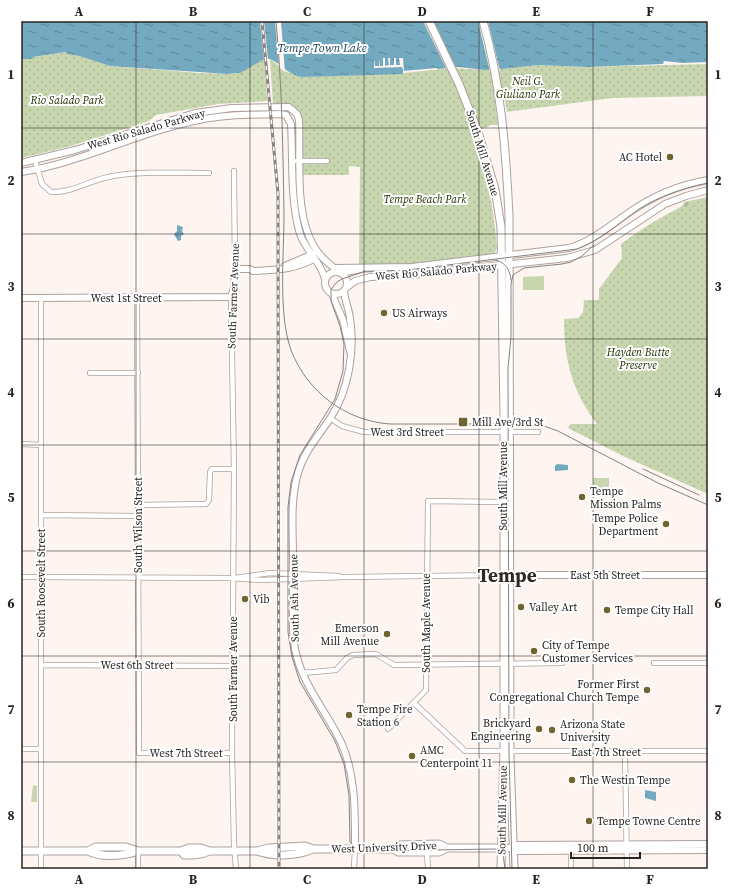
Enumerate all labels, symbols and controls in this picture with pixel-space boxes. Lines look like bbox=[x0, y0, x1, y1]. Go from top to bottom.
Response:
text: A bbox=[75, 3, 84, 20]
text: B bbox=[189, 3, 198, 20]
text: C bbox=[303, 3, 311, 20]
text: D bbox=[417, 3, 427, 20]
text: E bbox=[532, 3, 540, 20]
text: F bbox=[646, 3, 654, 20]
water label: Tempe Town Lake bbox=[277, 40, 367, 56]
text: 1 bbox=[7, 66, 15, 83]
text: 1 bbox=[714, 66, 722, 83]
park label: Neil G. Giuliano Park bbox=[496, 74, 561, 102]
park label: Rio Salado Park bbox=[29, 93, 104, 108]
street label: West Rio Salado Parkway bbox=[85, 105, 207, 154]
street label: South Mill Avenue bbox=[462, 108, 503, 198]
place label: AC Hotel bbox=[619, 150, 662, 165]
marker: AC Hotel bbox=[665, 152, 675, 162]
text: 2 bbox=[7, 172, 15, 189]
text: 2 bbox=[714, 172, 722, 189]
park label: Tempe Beach Park bbox=[384, 192, 467, 207]
street label: South Farmer Avenue bbox=[224, 243, 243, 349]
street label: West Rio Salado Parkway bbox=[375, 259, 498, 284]
text: 3 bbox=[7, 278, 15, 295]
text: 3 bbox=[714, 278, 722, 295]
street label: West 1st Street bbox=[90, 291, 162, 306]
place label: US Airways bbox=[392, 306, 448, 321]
marker: US Airways bbox=[379, 308, 389, 318]
park label: Hayden Butte Preserve bbox=[606, 345, 670, 373]
text: 4 bbox=[7, 384, 15, 401]
text: 4 bbox=[714, 384, 722, 401]
place label: Mill Ave/3rd St bbox=[472, 415, 544, 430]
marker: Mill Ave/3rd St bbox=[457, 416, 469, 428]
street label: West 3rd Street bbox=[370, 425, 444, 440]
street label: South Mill Avenue bbox=[496, 441, 511, 531]
street label: South Wilson Street bbox=[131, 477, 146, 573]
place label: Tempe Mission Palms bbox=[590, 484, 662, 512]
text: 5 bbox=[7, 489, 15, 506]
text: 5 bbox=[714, 489, 722, 506]
marker: Tempe Mission Palms bbox=[577, 492, 587, 502]
place label: Tempe Police Department bbox=[592, 511, 658, 539]
marker: Tempe Police Department bbox=[661, 519, 671, 529]
street label: South Roosevelt Street bbox=[34, 528, 49, 637]
street label: South Ash Avenue bbox=[286, 553, 303, 642]
district label: Tempe bbox=[477, 562, 537, 588]
street label: East 5th Street bbox=[570, 568, 640, 583]
street label: South Maple Avenue bbox=[419, 573, 434, 673]
place label: Vib bbox=[253, 592, 270, 607]
marker: Vib bbox=[240, 594, 250, 604]
text: 6 bbox=[7, 595, 15, 612]
text: 6 bbox=[714, 595, 722, 612]
place label: Valley Art bbox=[529, 600, 578, 615]
marker: Valley Art bbox=[516, 602, 526, 612]
place label: Tempe City Hall bbox=[615, 603, 693, 618]
marker: Tempe City Hall bbox=[602, 605, 612, 615]
street label: South Farmer Avenue bbox=[226, 616, 241, 722]
place label: Emerson Mill Avenue bbox=[321, 621, 379, 649]
marker: Emerson Mill Avenue bbox=[382, 629, 392, 639]
place label: City of Tempe Customer Services bbox=[542, 638, 633, 666]
marker: City of Tempe Customer Services bbox=[529, 646, 539, 656]
street label: West 6th Street bbox=[100, 658, 174, 673]
place label: Former First Congregational Church Tempe bbox=[490, 677, 639, 705]
marker: Former First Congregational Church Tempe bbox=[642, 685, 652, 695]
text: 7 bbox=[7, 701, 15, 718]
text: 7 bbox=[714, 701, 722, 718]
place label: Tempe Fire Station 6 bbox=[357, 702, 413, 730]
marker: Tempe Fire Station 6 bbox=[344, 710, 354, 720]
place label: Brickyard Engineering bbox=[471, 716, 532, 744]
place label: Arizona State University bbox=[560, 717, 625, 745]
marker: Brickyard Engineering bbox=[534, 724, 544, 734]
marker: Arizona State University bbox=[547, 725, 557, 735]
place label: AMC Centerpoint 11 bbox=[420, 743, 492, 771]
street label: East 7th Street bbox=[571, 745, 641, 760]
street label: West 7th Street bbox=[149, 746, 223, 761]
marker: AMC Centerpoint 11 bbox=[407, 751, 417, 761]
street label: South Mill Avenue bbox=[494, 765, 511, 855]
place label: The Westin Tempe bbox=[580, 773, 671, 788]
marker: The Westin Tempe bbox=[567, 775, 577, 785]
text: 8 bbox=[7, 807, 15, 824]
text: 8 bbox=[714, 807, 722, 824]
place label: Tempe Towne Centre bbox=[597, 814, 701, 829]
marker: Tempe Towne Centre bbox=[584, 816, 594, 826]
scale bar bbox=[571, 834, 640, 860]
street label: West University Drive bbox=[331, 838, 437, 857]
text: 100 m bbox=[577, 840, 609, 856]
text: A bbox=[75, 871, 84, 888]
text: B bbox=[189, 871, 198, 888]
text: C bbox=[303, 871, 311, 888]
text: D bbox=[417, 871, 427, 888]
text: E bbox=[532, 871, 540, 888]
text: F bbox=[646, 871, 654, 888]

